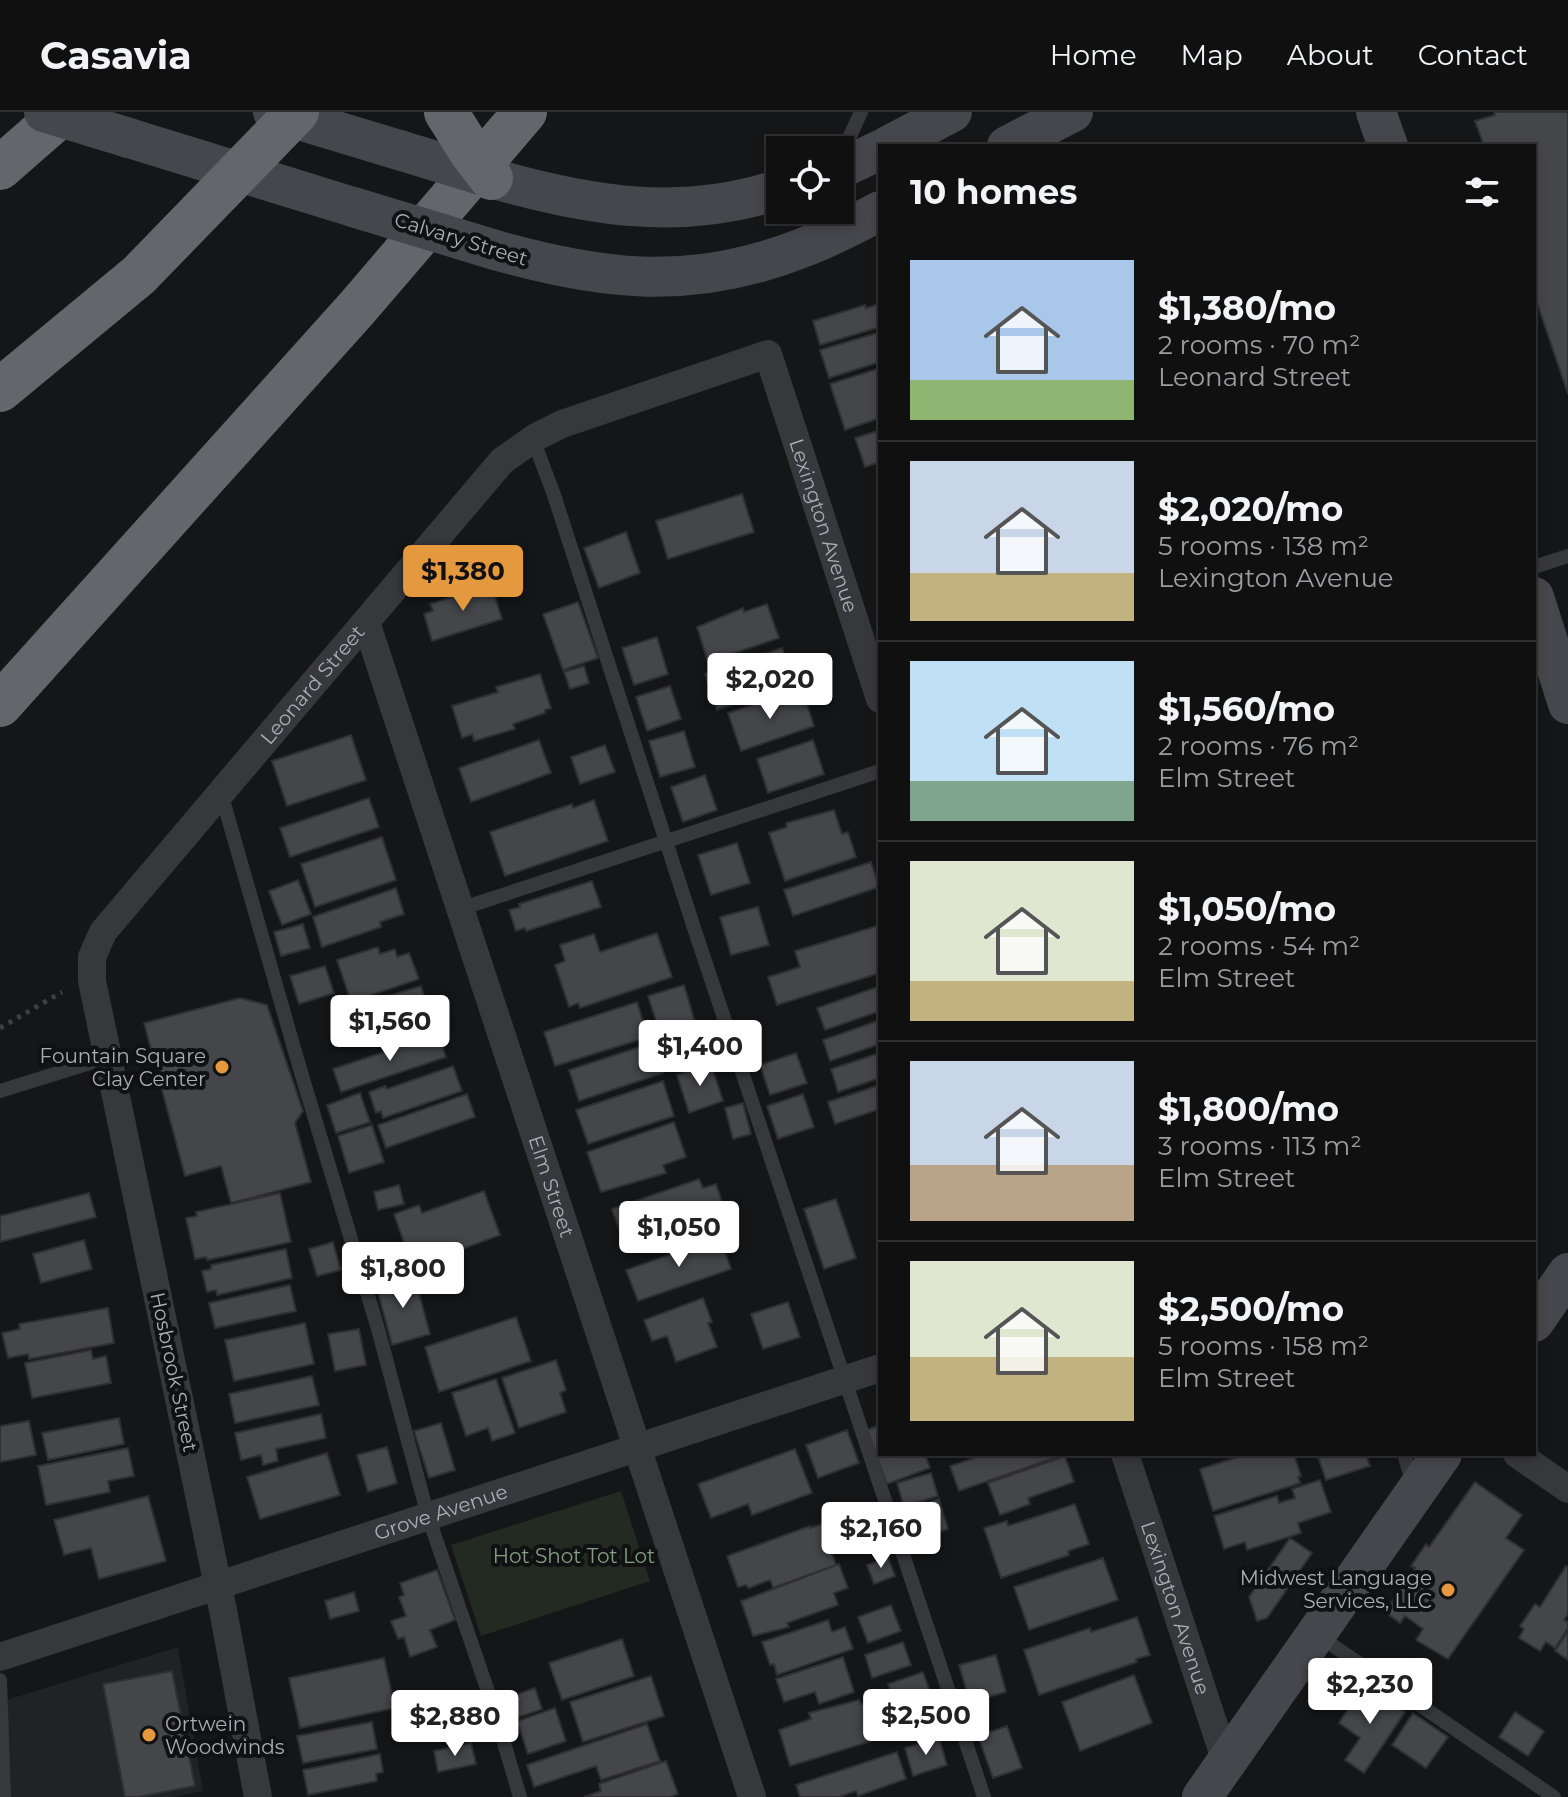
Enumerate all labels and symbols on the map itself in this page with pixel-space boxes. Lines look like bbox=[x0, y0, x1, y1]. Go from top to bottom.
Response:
street label: Calvary Street bbox=[392, 207, 530, 271]
street label: Lexington Avenue bbox=[784, 436, 863, 616]
pin: $1,380 bbox=[398, 545, 528, 613]
street label: Leonard Street bbox=[255, 620, 370, 749]
pin: $2,020 bbox=[705, 653, 835, 721]
pin: $1,560 bbox=[325, 995, 455, 1063]
pin: $1,400 bbox=[635, 1020, 765, 1088]
place label: Fountain Square Clay Center bbox=[40, 1044, 206, 1091]
marker: Fountain Square Clay Center bbox=[213, 1058, 231, 1076]
street label: Elm Street bbox=[523, 1132, 579, 1240]
pin: $1,050 bbox=[614, 1201, 744, 1269]
pin: $1,800 bbox=[338, 1242, 468, 1310]
street label: Hosbrook Street bbox=[145, 1290, 203, 1454]
street label: Grove Avenue bbox=[371, 1479, 511, 1545]
pin: $2,160 bbox=[816, 1502, 946, 1570]
street label: Lexington Avenue bbox=[1136, 1518, 1215, 1698]
park label: Hot Shot Tot Lot bbox=[493, 1544, 655, 1568]
place label: Midwest Language Services, LLC bbox=[1240, 1566, 1432, 1613]
marker: Midwest Language Services, LLC bbox=[1439, 1581, 1457, 1599]
pin: $2,230 bbox=[1305, 1658, 1435, 1726]
pin: $2,500 bbox=[861, 1689, 991, 1757]
pin: $2,880 bbox=[390, 1690, 520, 1758]
place label: Ortwein Woodwinds bbox=[165, 1712, 285, 1759]
marker: Ortwein Woodwinds bbox=[140, 1726, 158, 1744]

